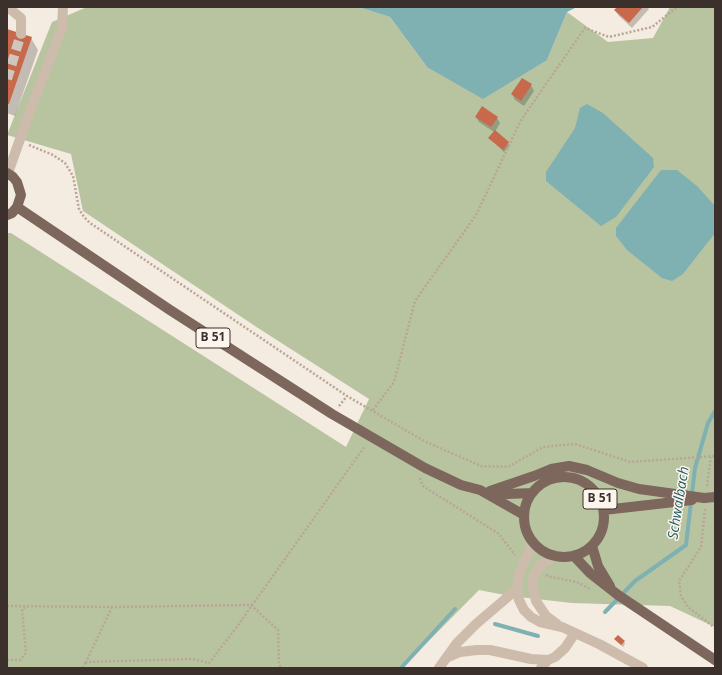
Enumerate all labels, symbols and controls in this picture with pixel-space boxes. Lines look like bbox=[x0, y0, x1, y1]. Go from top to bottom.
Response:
road number: B 51 bbox=[196, 328, 230, 348]
water label: Schwalbach bbox=[665, 465, 693, 541]
road number: B 51 bbox=[583, 489, 617, 509]

